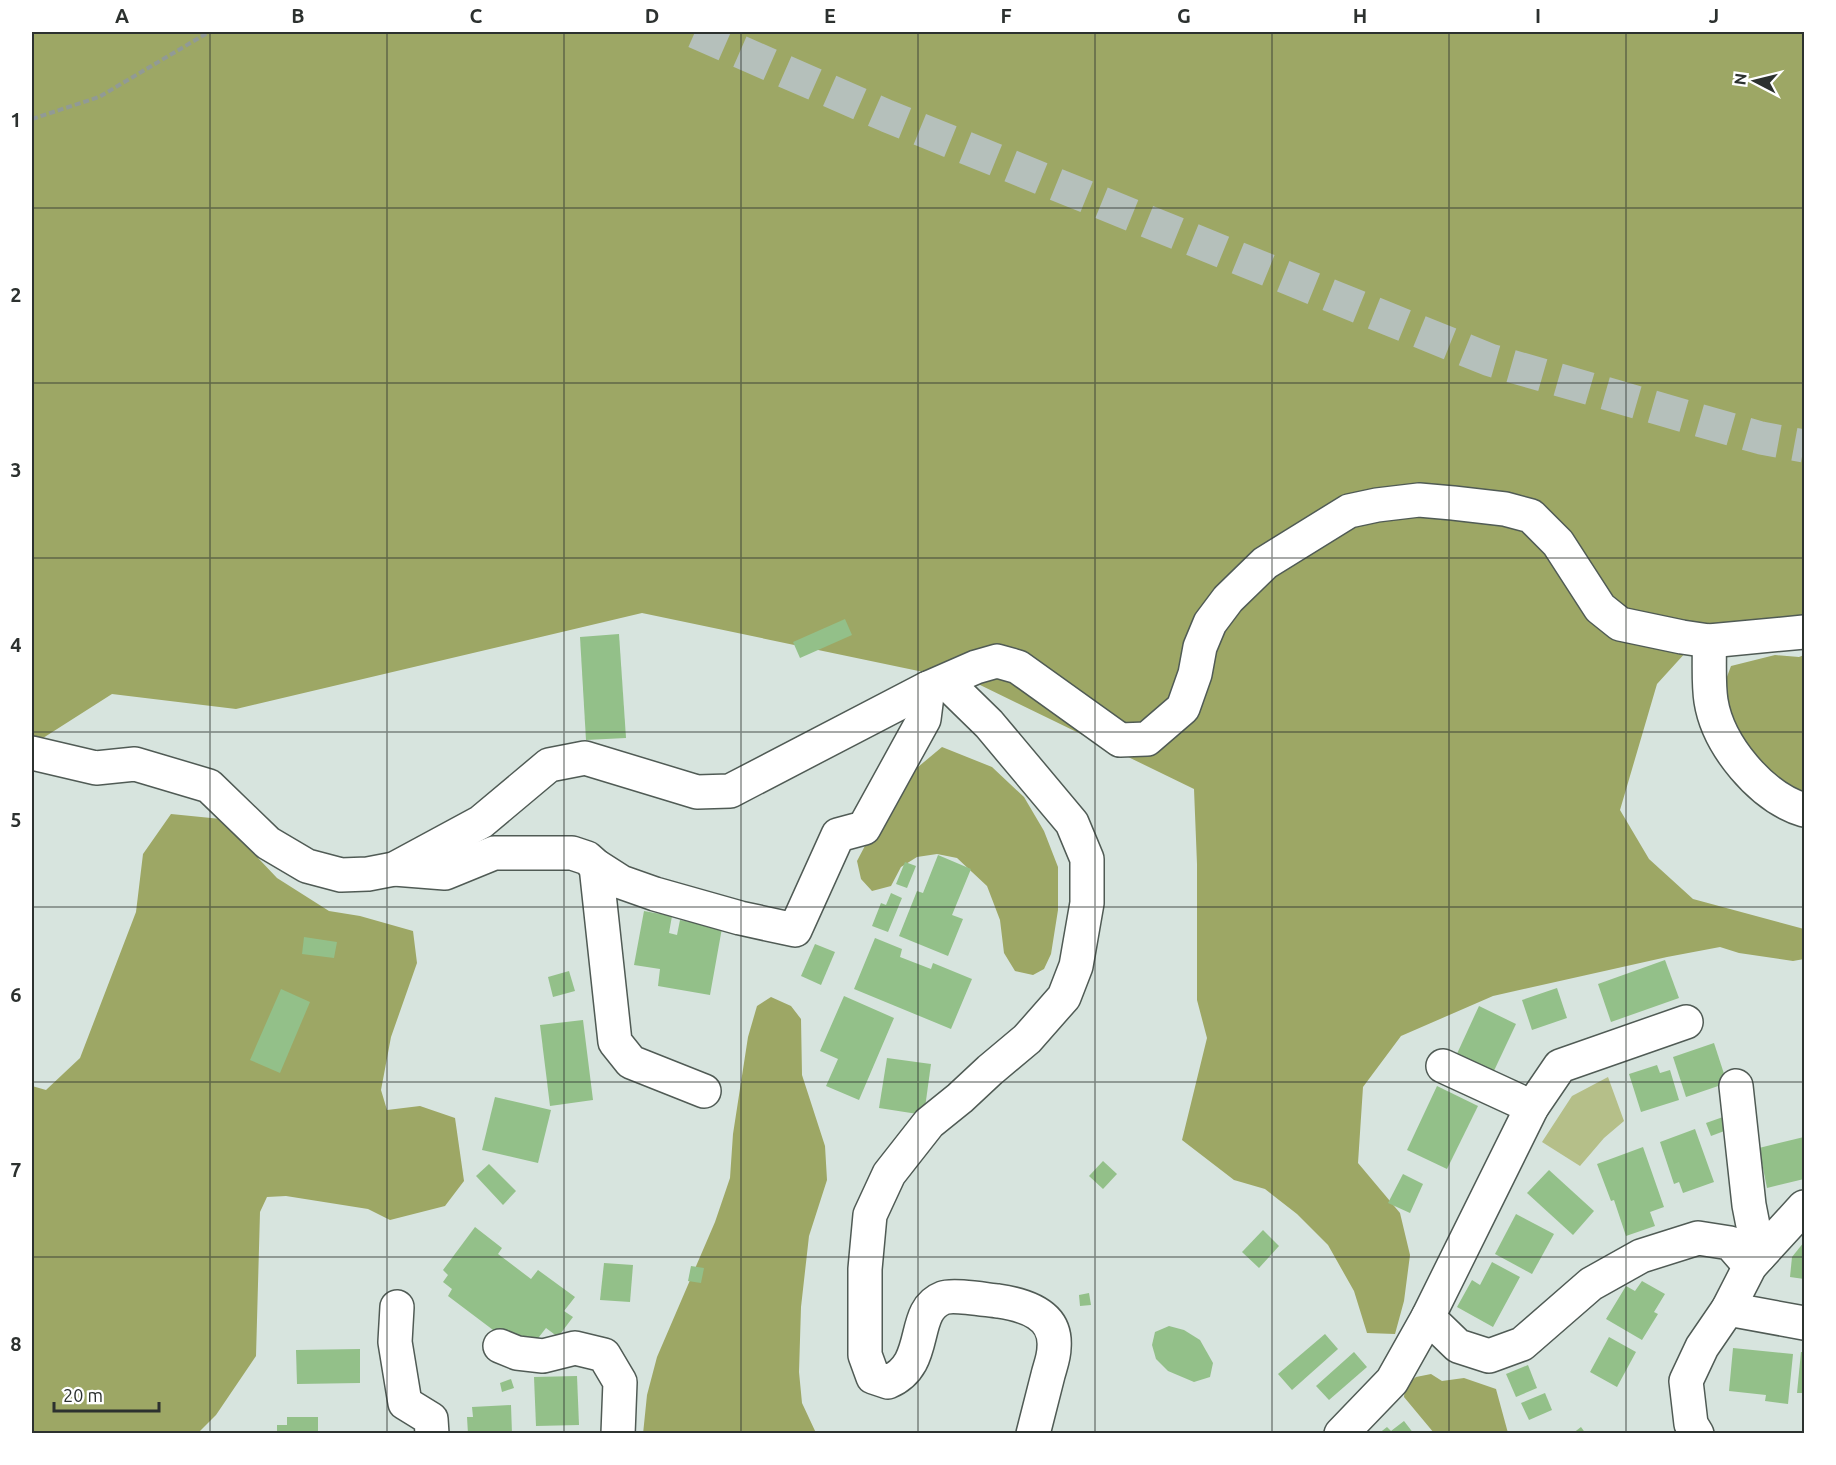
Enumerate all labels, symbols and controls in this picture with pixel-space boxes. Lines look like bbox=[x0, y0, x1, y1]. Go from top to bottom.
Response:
text: A bbox=[115, 4, 129, 27]
text: B bbox=[291, 4, 305, 27]
text: C bbox=[470, 4, 483, 27]
text: D bbox=[645, 4, 659, 27]
text: E bbox=[824, 4, 836, 27]
text: F bbox=[1000, 4, 1012, 27]
text: G bbox=[1177, 4, 1191, 27]
text: H bbox=[1353, 4, 1367, 27]
text: I bbox=[1535, 4, 1541, 27]
text: J bbox=[1709, 4, 1719, 27]
north arrow bbox=[1725, 51, 1785, 111]
text: N bbox=[1730, 72, 1750, 86]
text: 1 bbox=[10, 108, 22, 131]
text: 2 bbox=[10, 283, 22, 306]
text: 3 bbox=[10, 458, 22, 481]
text: 4 bbox=[10, 633, 22, 656]
text: 5 bbox=[10, 808, 22, 831]
text: 6 bbox=[10, 983, 22, 1006]
text: 7 bbox=[10, 1158, 22, 1181]
text: 8 bbox=[10, 1332, 22, 1355]
scale bar bbox=[54, 1375, 159, 1413]
text: 20 m bbox=[63, 1385, 103, 1405]

